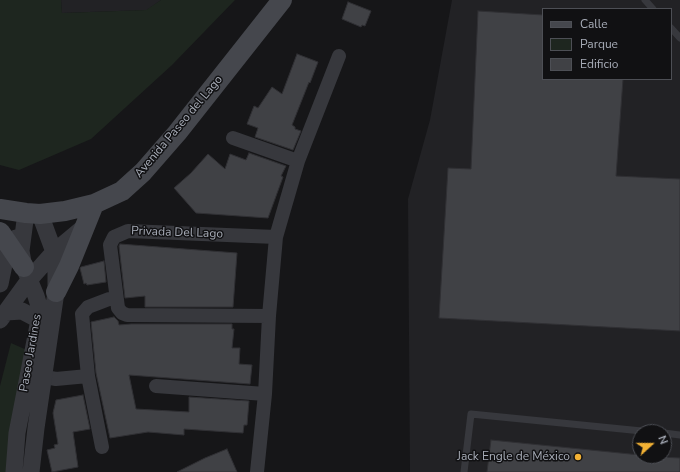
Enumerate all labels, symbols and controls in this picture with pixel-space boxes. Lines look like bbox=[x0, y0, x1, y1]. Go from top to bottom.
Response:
legend bbox=[542, 8, 672, 80]
text: Calle bbox=[580, 16, 608, 32]
text: Parque bbox=[580, 36, 618, 52]
text: Edificio bbox=[580, 56, 618, 72]
street label: Avenida Paseo del Lago bbox=[132, 73, 226, 181]
street label: Privada Del Lago bbox=[131, 224, 223, 242]
street label: Paseo Jardines bbox=[17, 313, 45, 393]
north arrow bbox=[632, 424, 672, 464]
text: N bbox=[654, 433, 671, 446]
place label: Jack Engle de México bbox=[457, 450, 570, 464]
marker: Jack Engle de México bbox=[573, 452, 583, 462]

